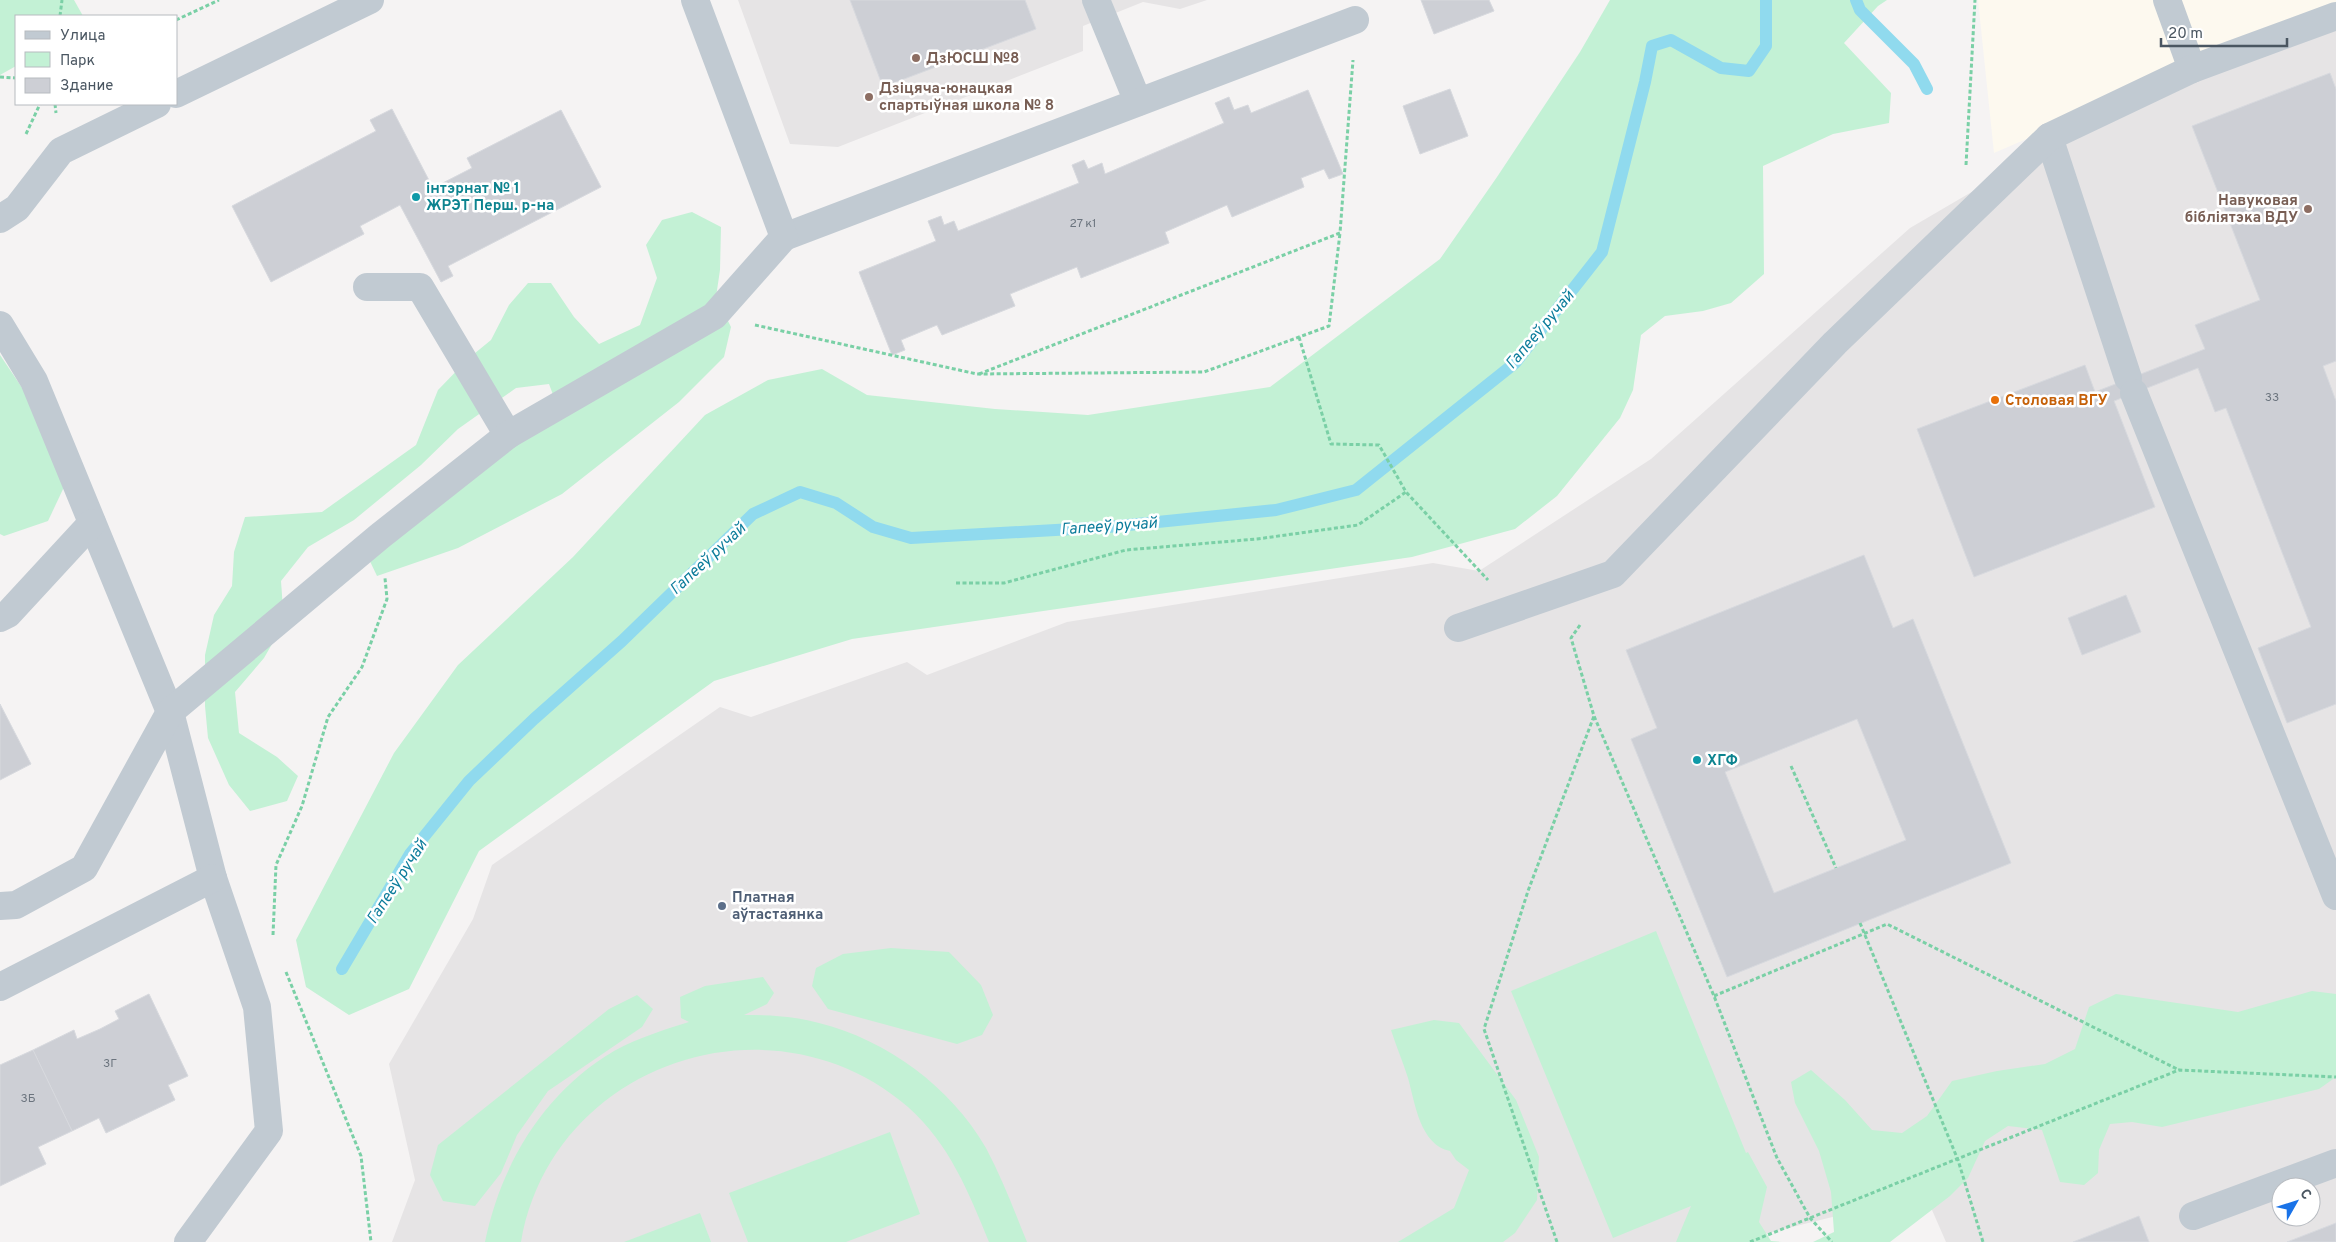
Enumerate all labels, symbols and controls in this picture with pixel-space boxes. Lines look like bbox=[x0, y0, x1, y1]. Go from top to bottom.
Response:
legend bbox=[15, 15, 178, 105]
scale bar bbox=[2161, 15, 2287, 47]
text: 20 m bbox=[2168, 25, 2203, 44]
text: Улица bbox=[60, 27, 105, 46]
place label: ДзЮСШ №8 bbox=[926, 50, 1019, 69]
text: Парк bbox=[60, 52, 95, 71]
marker: ДзЮСШ №8 bbox=[910, 52, 922, 64]
text: Здание bbox=[60, 77, 113, 96]
place label: Дзіцяча-юнацкая спартыўная школа № 8 bbox=[879, 80, 1054, 116]
marker: Дзіцяча-юнацкая спартыўная школа № 8 bbox=[863, 91, 875, 103]
place label: інтэрнат № 1 ЖРЭТ Перш. р-на bbox=[426, 180, 554, 216]
marker: інтэрнат № 1 ЖРЭТ Перш. р-на bbox=[410, 191, 422, 203]
place label: Навуковая бібліятэка ВДУ bbox=[2185, 192, 2298, 228]
marker: Навуковая бібліятэка ВДУ bbox=[2302, 203, 2314, 215]
house number: 27 к1 bbox=[1069, 216, 1097, 232]
water label: Гапееў ручай bbox=[1502, 286, 1580, 374]
house number: 33 bbox=[2265, 390, 2279, 406]
place label: Столовая ВГУ bbox=[2005, 392, 2108, 411]
marker: Столовая ВГУ bbox=[1989, 394, 2001, 406]
water label: Гапееў ручай bbox=[1060, 514, 1159, 540]
water label: Гапееў ручай bbox=[666, 519, 751, 600]
place label: ХГФ bbox=[1707, 752, 1738, 771]
marker: ХГФ bbox=[1691, 754, 1703, 766]
water label: Гапееў ручай bbox=[363, 836, 433, 928]
place label: Платная аўтастаянка bbox=[732, 889, 823, 925]
marker: Платная аўтастаянка bbox=[716, 900, 728, 912]
house number: 3Г bbox=[103, 1056, 117, 1072]
house number: 3Б bbox=[20, 1091, 36, 1107]
north arrow bbox=[2271, 1177, 2321, 1227]
text: С bbox=[2296, 1186, 2314, 1204]

